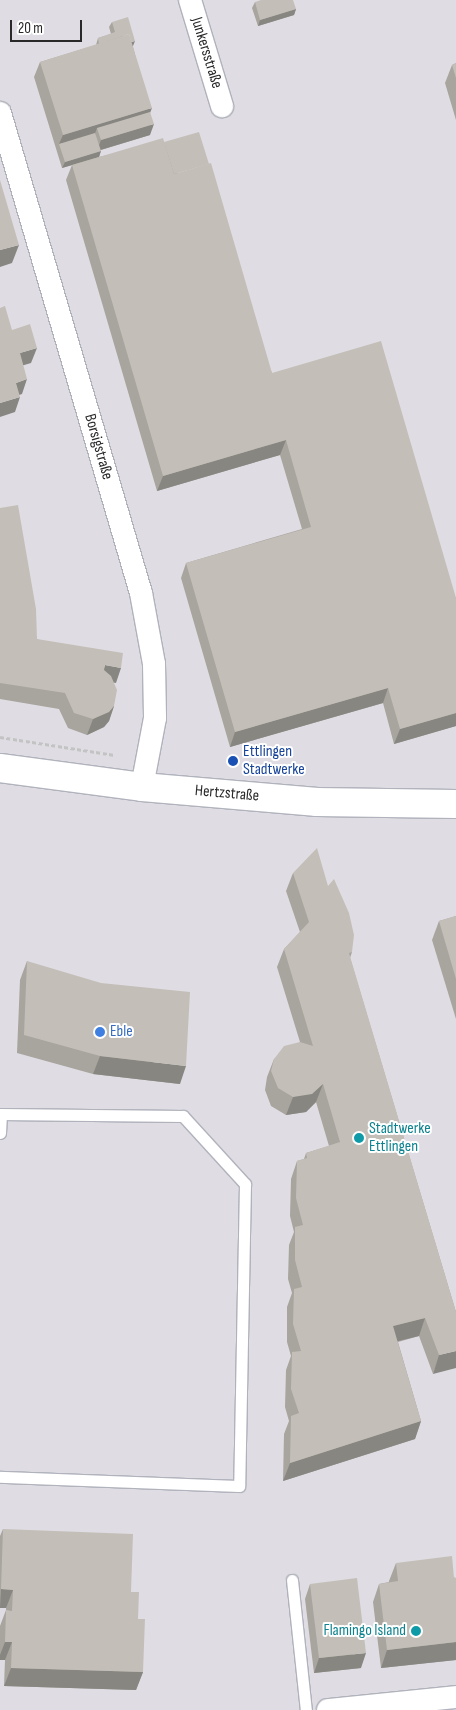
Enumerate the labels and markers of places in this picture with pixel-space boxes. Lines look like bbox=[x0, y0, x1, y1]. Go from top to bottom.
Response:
place label: Ettlingen Stadtwerke bbox=[243, 742, 305, 780]
marker: Ettlingen Stadtwerke bbox=[227, 755, 239, 767]
place label: Eble bbox=[110, 1022, 133, 1042]
marker: Eble bbox=[94, 1026, 106, 1038]
place label: Stadtwerke Ettlingen bbox=[369, 1119, 431, 1157]
marker: Stadtwerke Ettlingen bbox=[353, 1132, 365, 1144]
place label: Flamingo Island bbox=[324, 1621, 406, 1641]
marker: Flamingo Island bbox=[410, 1625, 422, 1637]

